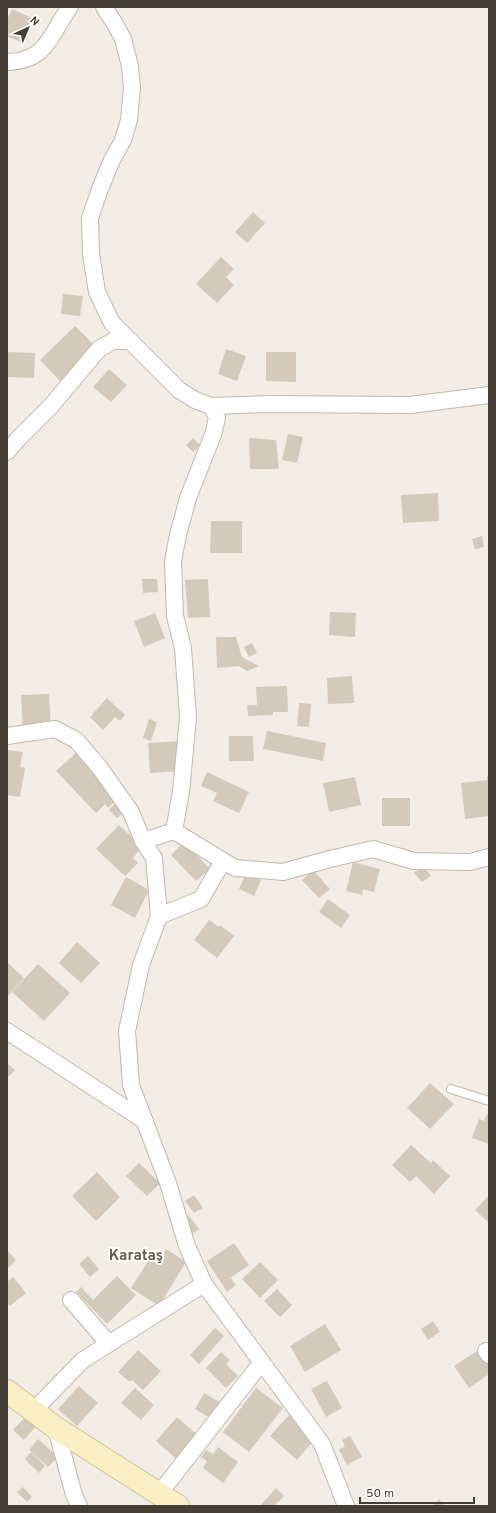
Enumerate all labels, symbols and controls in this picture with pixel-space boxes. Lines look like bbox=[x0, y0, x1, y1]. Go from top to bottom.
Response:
north arrow bbox=[8, 8, 48, 48]
text: N bbox=[27, 14, 42, 29]
district label: Karataş bbox=[109, 1247, 163, 1266]
scale bar bbox=[360, 1479, 474, 1505]
text: 50 m bbox=[366, 1486, 394, 1502]

